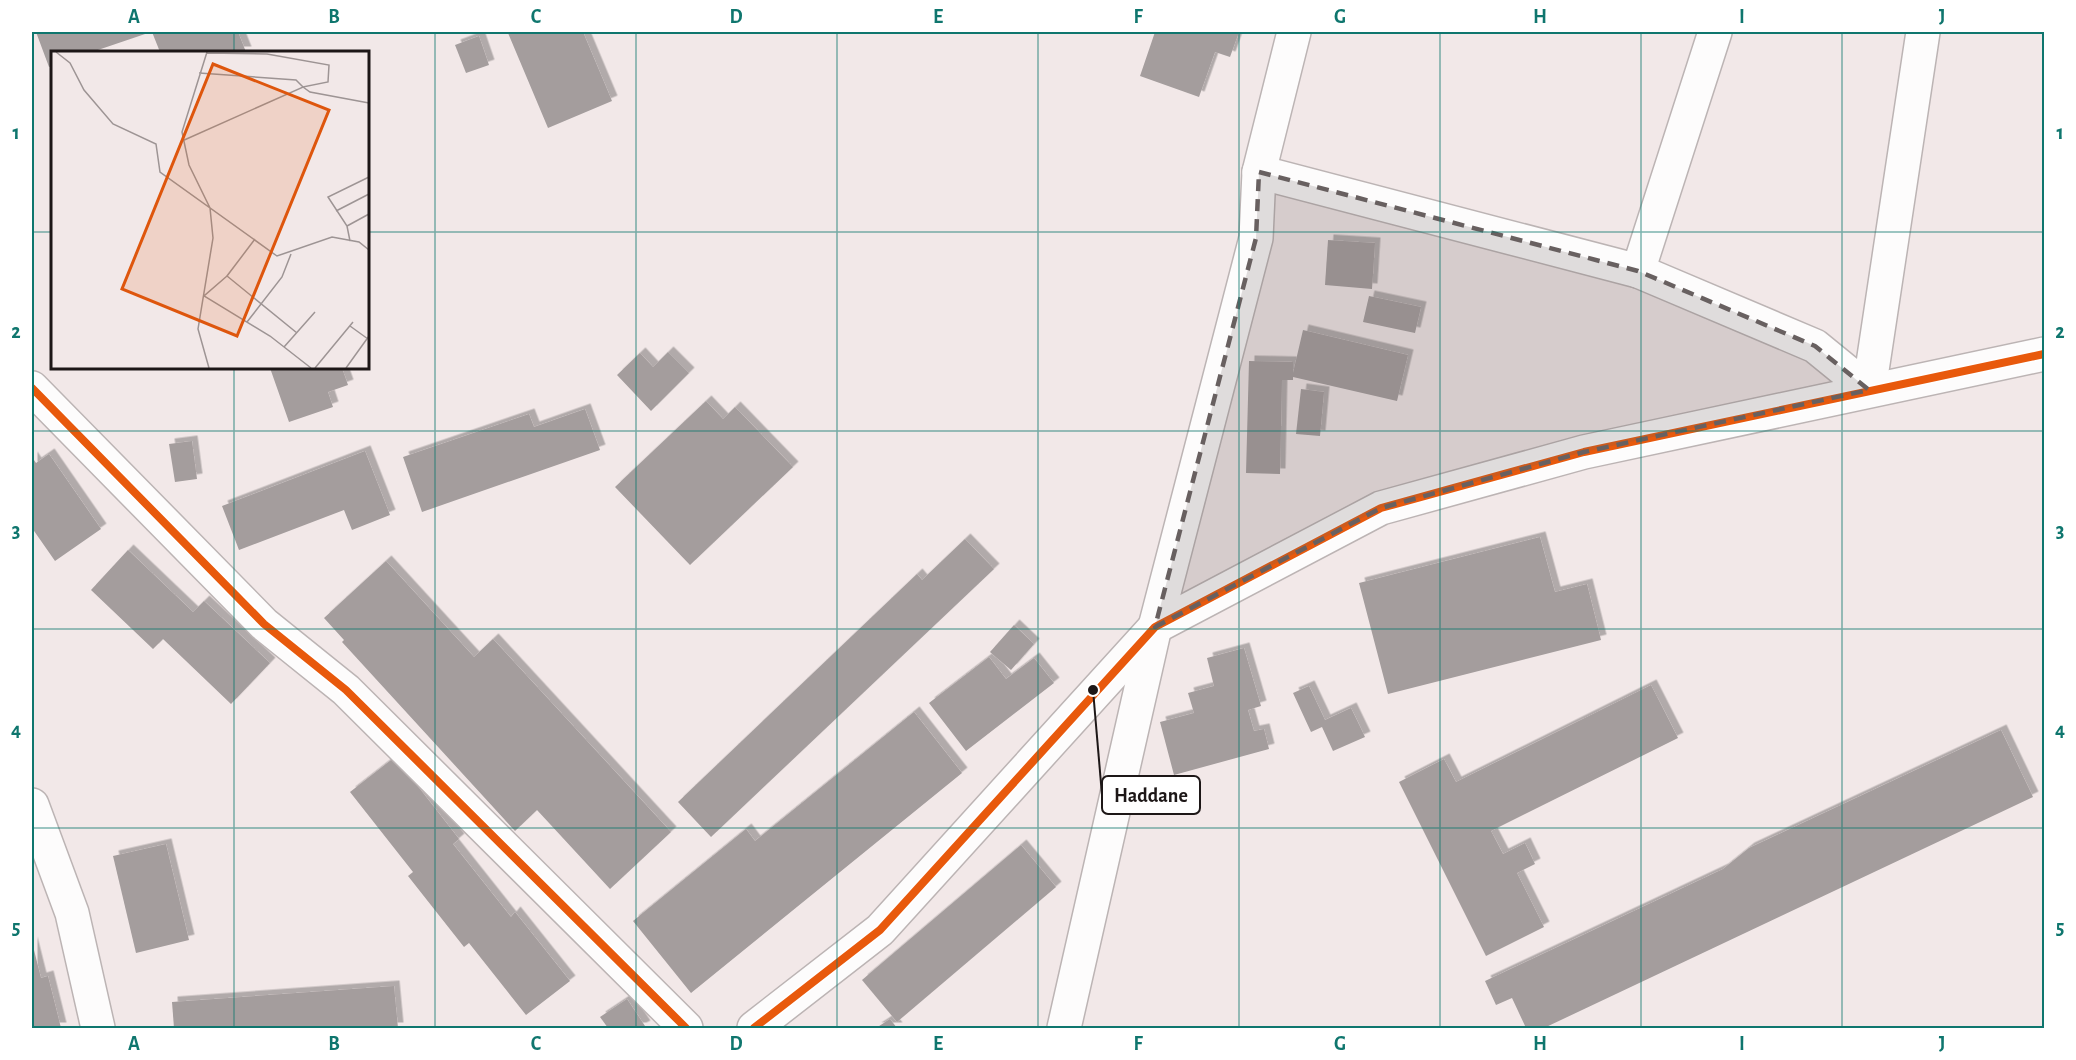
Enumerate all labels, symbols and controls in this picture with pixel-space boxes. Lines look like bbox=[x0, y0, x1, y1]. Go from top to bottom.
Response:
text: A bbox=[128, 7, 140, 27]
text: B bbox=[328, 7, 340, 27]
text: C bbox=[531, 7, 542, 27]
text: D bbox=[729, 7, 743, 27]
text: E bbox=[933, 7, 943, 27]
text: F bbox=[1133, 7, 1143, 27]
text: G bbox=[1334, 7, 1346, 27]
text: H bbox=[1533, 7, 1547, 27]
text: I bbox=[1739, 7, 1745, 27]
text: J bbox=[1939, 7, 1945, 27]
inset map bbox=[51, 51, 369, 369]
text: 1 bbox=[12, 123, 20, 143]
text: 1 bbox=[2056, 123, 2064, 143]
text: 2 bbox=[11, 322, 21, 342]
text: 2 bbox=[2055, 322, 2065, 342]
text: 3 bbox=[12, 521, 20, 541]
text: 3 bbox=[2056, 521, 2064, 541]
text: 4 bbox=[11, 720, 21, 740]
text: 4 bbox=[2055, 720, 2065, 740]
callout: Haddane bbox=[1102, 776, 1200, 814]
text: Haddane bbox=[1114, 786, 1188, 806]
text: 5 bbox=[12, 918, 20, 938]
text: 5 bbox=[2056, 918, 2064, 938]
text: A bbox=[128, 1034, 140, 1054]
text: B bbox=[328, 1034, 340, 1054]
text: C bbox=[531, 1034, 542, 1054]
text: D bbox=[729, 1034, 743, 1054]
text: E bbox=[933, 1034, 943, 1054]
text: F bbox=[1133, 1034, 1143, 1054]
text: G bbox=[1334, 1034, 1346, 1054]
text: H bbox=[1533, 1034, 1547, 1054]
text: I bbox=[1739, 1034, 1745, 1054]
text: J bbox=[1939, 1034, 1945, 1054]

